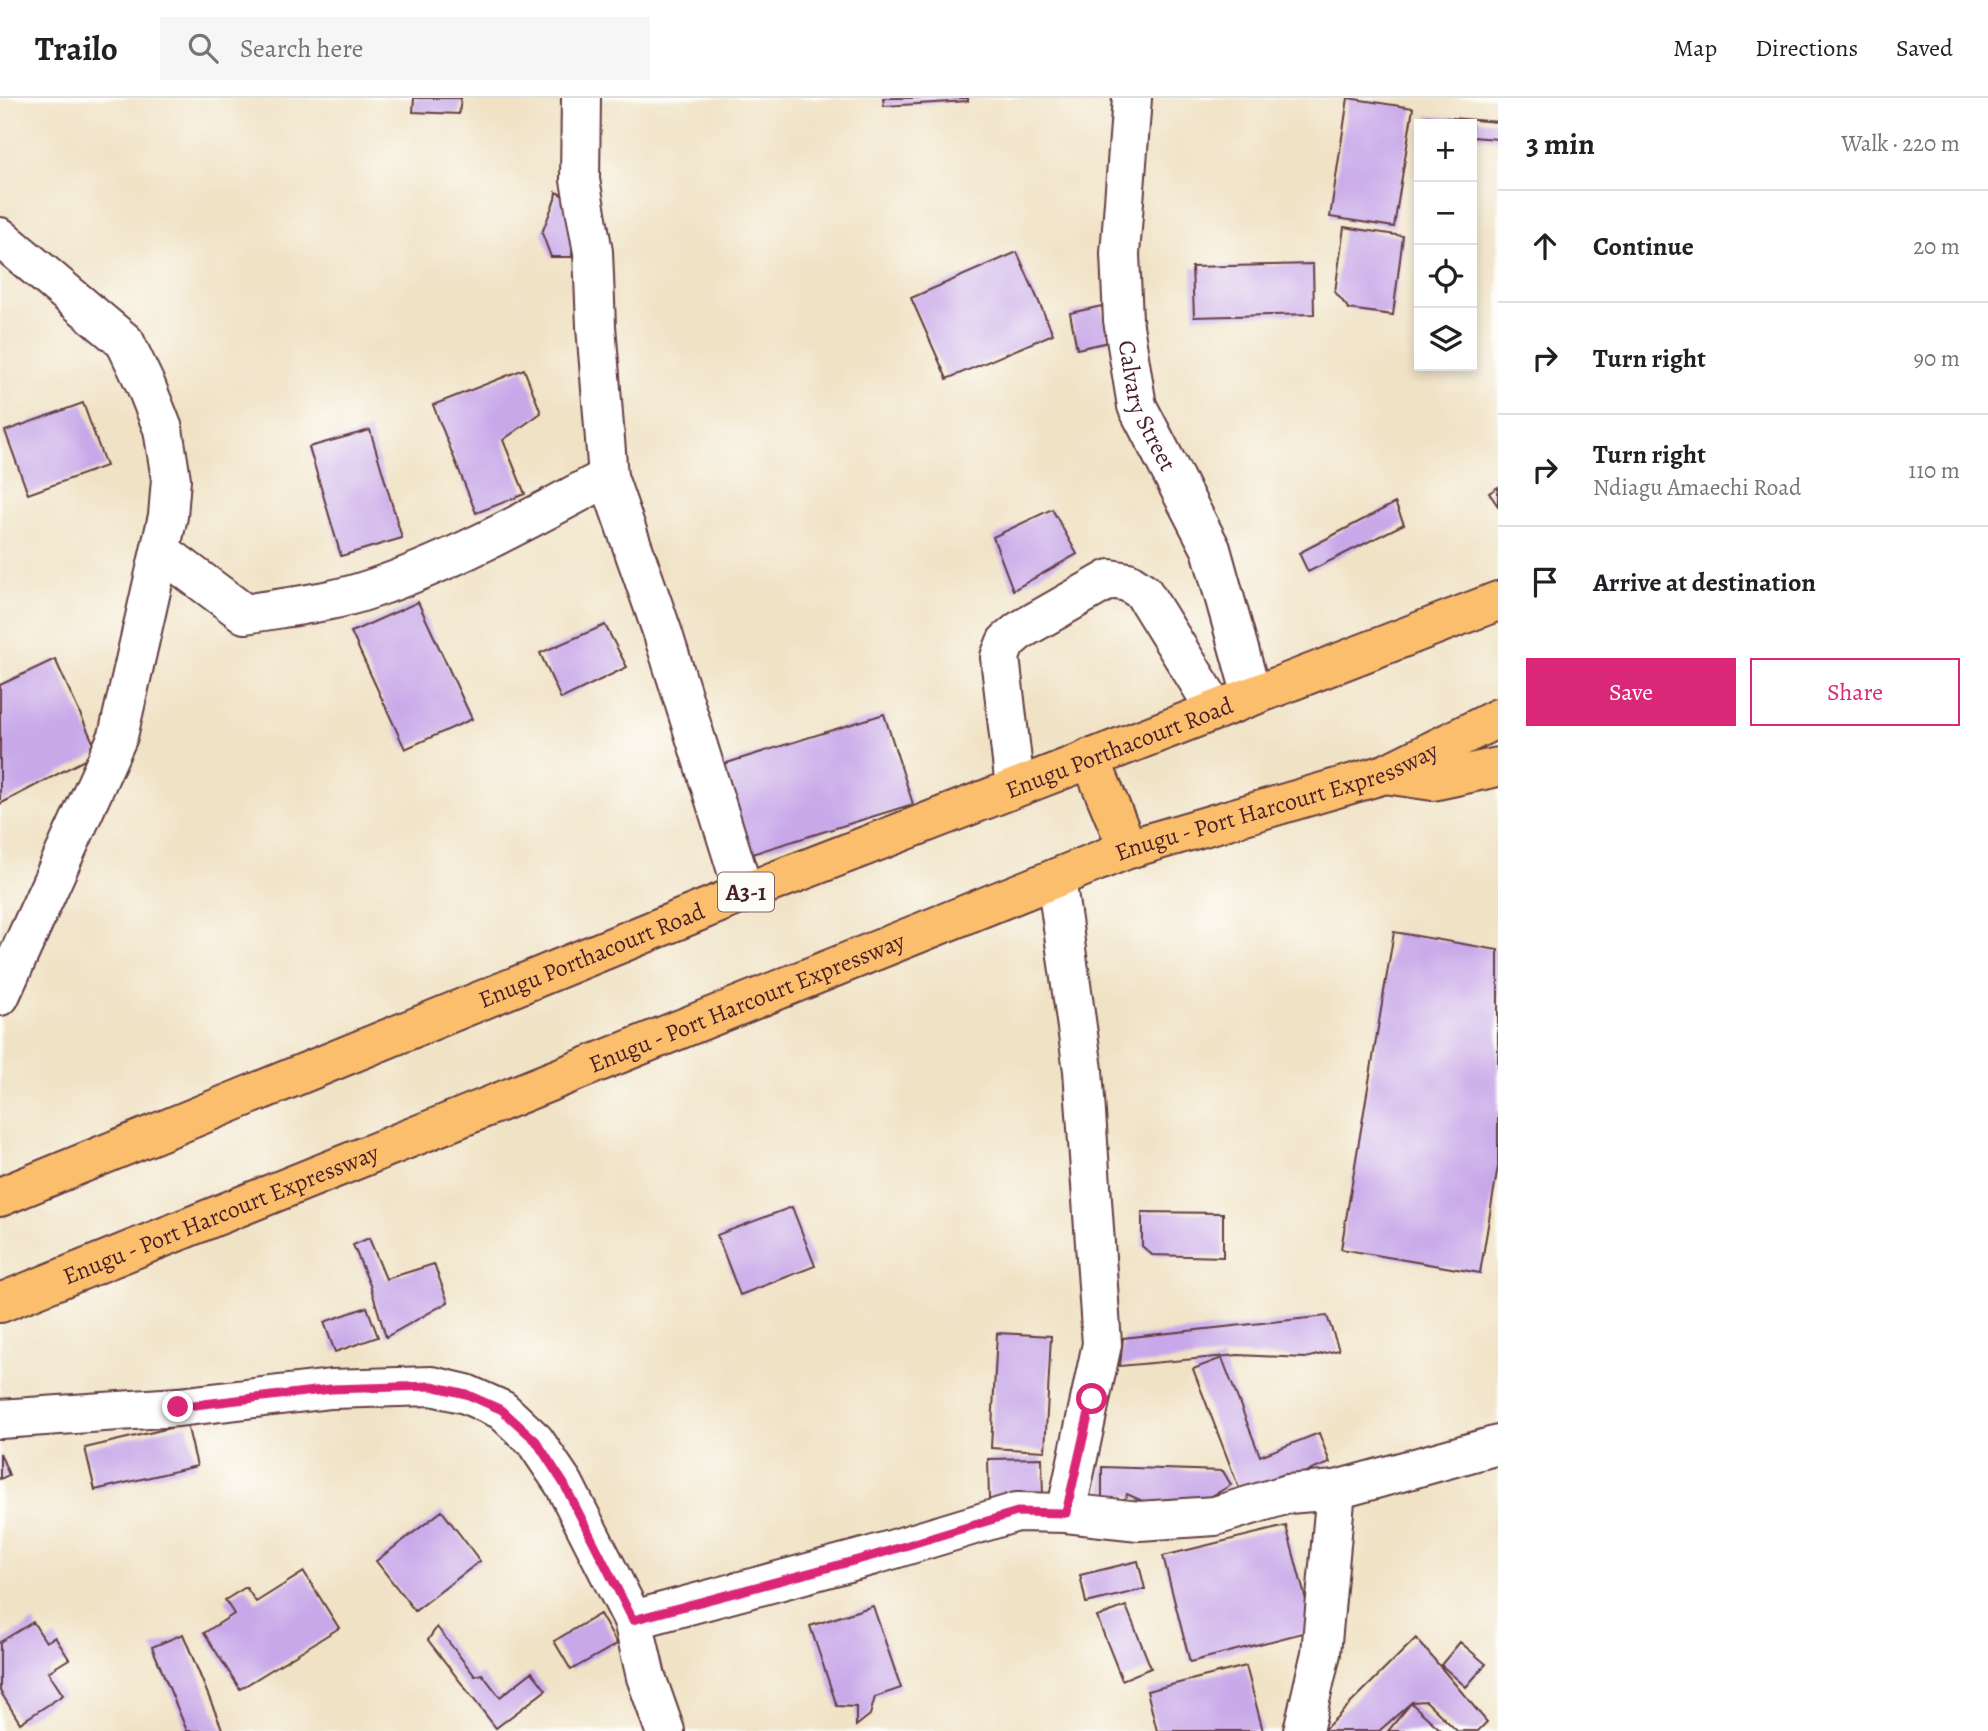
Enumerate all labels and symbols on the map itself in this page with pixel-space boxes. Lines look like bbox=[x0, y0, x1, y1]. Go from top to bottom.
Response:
street label: Calvary Street bbox=[1111, 338, 1184, 477]
street label: Enugu Porthacourt Road bbox=[1001, 689, 1238, 806]
street label: Enugu - Port Harcourt Expressway bbox=[1110, 734, 1444, 869]
road number: A3-1 bbox=[718, 872, 774, 912]
street label: Enugu Porthacourt Road bbox=[474, 895, 709, 1016]
street label: Enugu - Port Harcourt Expressway bbox=[584, 924, 910, 1080]
street label: Enugu - Port Harcourt Expressway bbox=[58, 1136, 384, 1292]
route start bbox=[1076, 1383, 1107, 1414]
route end bbox=[162, 1391, 193, 1422]

